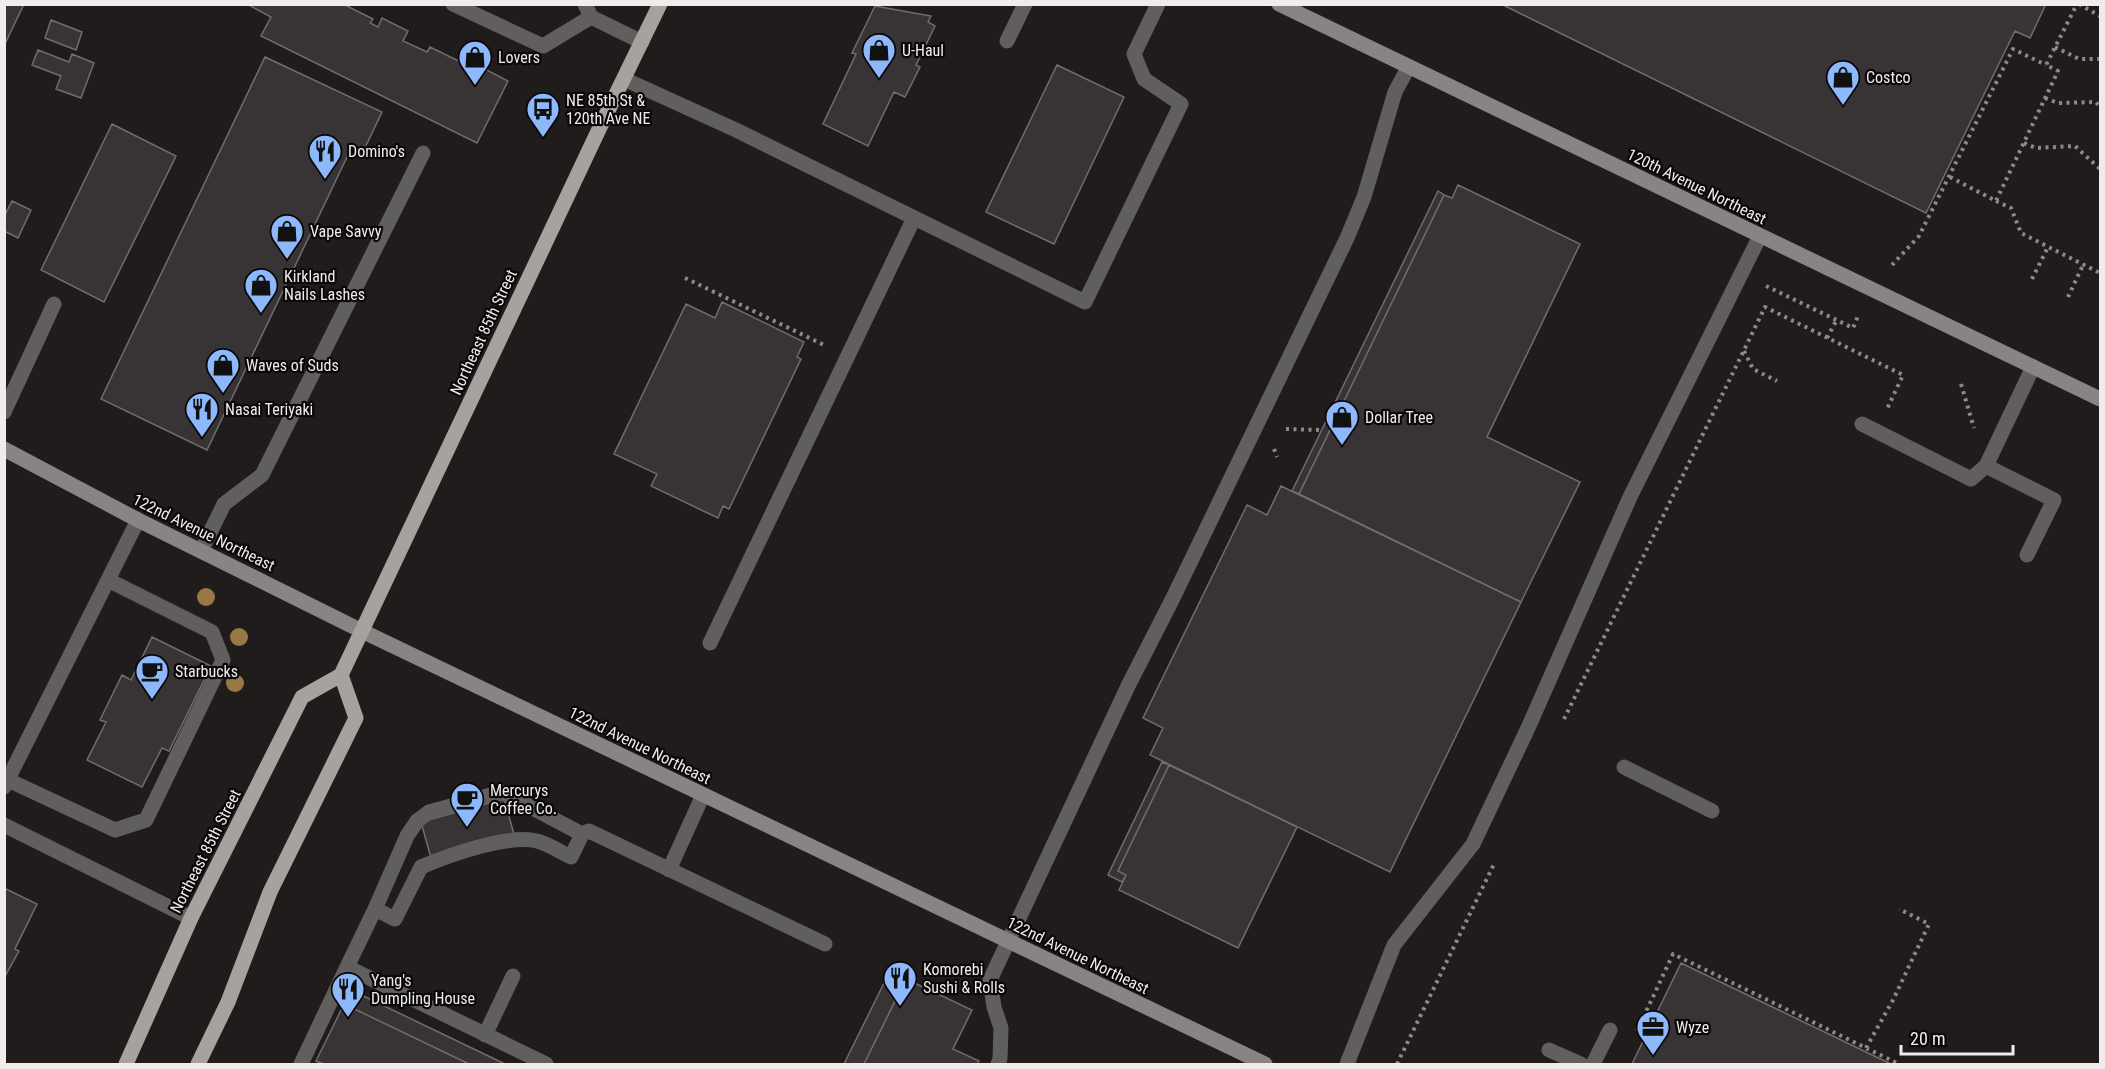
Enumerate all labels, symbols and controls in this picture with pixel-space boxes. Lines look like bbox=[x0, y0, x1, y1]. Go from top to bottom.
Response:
shop icon: U-Haul bbox=[861, 32, 897, 79]
shop icon: Lovers bbox=[457, 39, 493, 86]
place label: U-Haul bbox=[902, 41, 944, 60]
place label: Lovers bbox=[498, 48, 540, 67]
shop icon: Costco bbox=[1825, 59, 1861, 106]
place label: Costco bbox=[1866, 68, 1911, 87]
bus stop icon: NE 85th St & 120th Ave NE bbox=[525, 91, 561, 138]
place label: NE 85th St & 120th Ave NE bbox=[566, 91, 650, 128]
restaurant icon: Domino's bbox=[307, 133, 343, 180]
place label: Domino's bbox=[348, 142, 405, 161]
street label: 120th Avenue Northeast bbox=[1624, 144, 1770, 229]
shop icon: Vape Savvy bbox=[269, 213, 305, 260]
place label: Vape Savvy bbox=[310, 222, 382, 241]
street label: Northeast 85th Street bbox=[446, 266, 521, 398]
shop icon: Kirkland Nails Lashes bbox=[243, 267, 279, 314]
place label: Kirkland Nails Lashes bbox=[284, 267, 365, 304]
shop icon: Waves of Suds bbox=[205, 347, 241, 394]
place label: Waves of Suds bbox=[246, 356, 339, 375]
restaurant icon: Nasai Teriyaki bbox=[184, 391, 220, 438]
shop icon: Dollar Tree bbox=[1324, 399, 1360, 446]
place label: Nasai Teriyaki bbox=[225, 400, 313, 419]
place label: Dollar Tree bbox=[1365, 408, 1433, 427]
street label: 122nd Avenue Northeast bbox=[130, 490, 278, 575]
cafe icon: Starbucks bbox=[134, 653, 170, 700]
place label: Starbucks bbox=[175, 662, 238, 681]
street label: 122nd Avenue Northeast bbox=[566, 703, 714, 788]
cafe icon: Mercurys Coffee Co. bbox=[449, 781, 485, 828]
place label: Mercurys Coffee Co. bbox=[490, 781, 557, 818]
street label: Northeast 85th Street bbox=[166, 786, 245, 916]
street label: 122nd Avenue Northeast bbox=[1004, 913, 1152, 998]
restaurant icon: Komorebi Sushi & Rolls bbox=[882, 960, 918, 1007]
place label: Komorebi Sushi & Rolls bbox=[923, 960, 1005, 997]
restaurant icon: Yang's Dumpling House bbox=[330, 971, 366, 1018]
place label: Yang's Dumpling House bbox=[371, 971, 475, 1008]
office icon: Wyze bbox=[1635, 1009, 1671, 1056]
place label: Wyze bbox=[1676, 1018, 1709, 1037]
scale bar bbox=[1901, 1018, 2014, 1056]
text: 20 m bbox=[1910, 1028, 1945, 1049]

